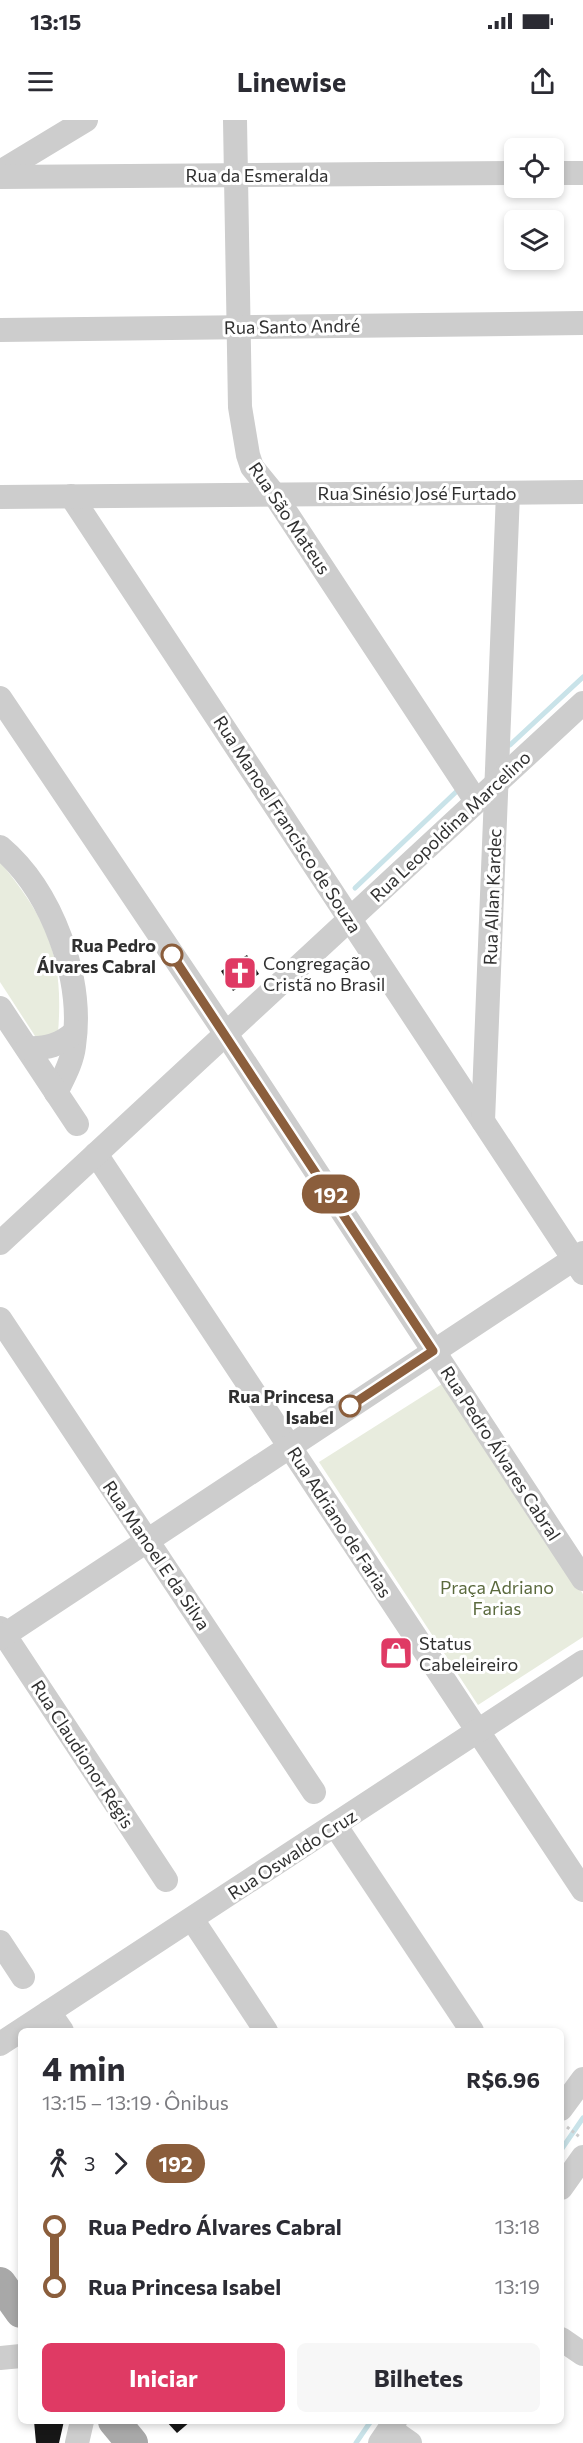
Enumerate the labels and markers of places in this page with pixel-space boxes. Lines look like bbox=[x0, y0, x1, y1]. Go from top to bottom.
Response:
place label: Rua Pedro Álvares Cabral bbox=[37, 934, 156, 977]
marker: Rua Pedro Álvares Cabral bbox=[161, 944, 183, 966]
place label: Congregação Cristã no Brasil bbox=[263, 952, 385, 995]
church icon: Congregação Cristã no Brasil bbox=[222, 955, 258, 991]
place label: Rua Princesa Isabel bbox=[228, 1385, 334, 1428]
marker: Rua Princesa Isabel bbox=[339, 1395, 361, 1417]
place label: Status Cabeleireiro bbox=[419, 1632, 518, 1675]
shop icon: Status Cabeleireiro bbox=[378, 1635, 414, 1671]

